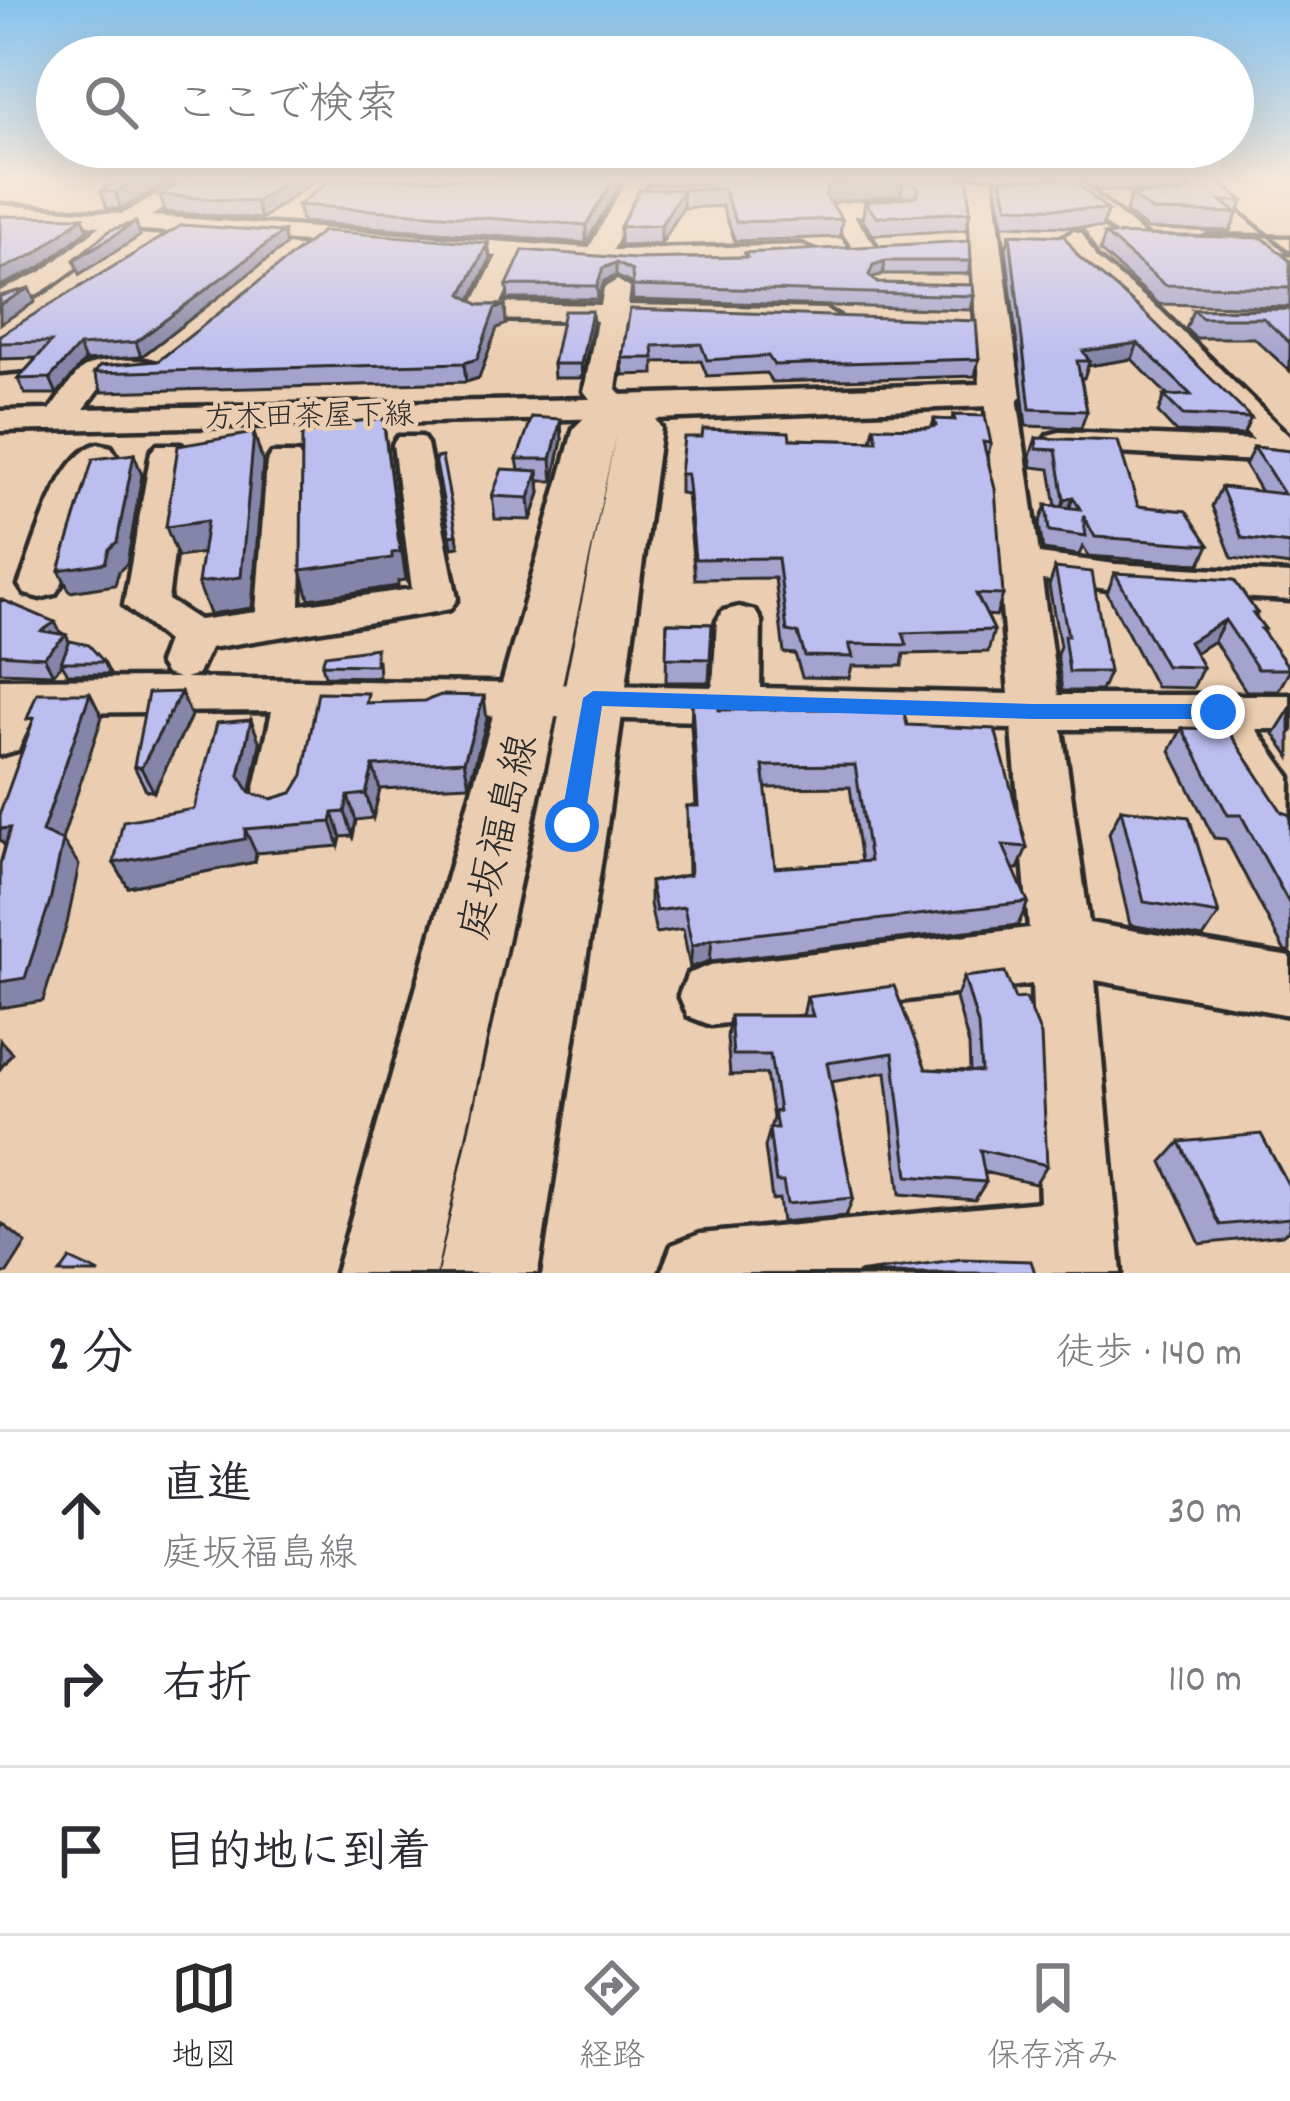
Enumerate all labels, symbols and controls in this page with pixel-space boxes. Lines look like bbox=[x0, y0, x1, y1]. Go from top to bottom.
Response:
search box bbox=[36, 36, 1254, 168]
icon: search bbox=[78, 69, 144, 135]
text: ここで検索 bbox=[174, 76, 399, 140]
street label: 方木田茶屋下線 bbox=[204, 396, 414, 443]
route end bbox=[1191, 685, 1245, 739]
street label: 庭坂福島線 bbox=[448, 729, 557, 947]
route start bbox=[545, 798, 599, 852]
text: 2 分 bbox=[48, 1322, 133, 1394]
text: 徒歩 · 140 m bbox=[1056, 1329, 1242, 1384]
text: 直進 bbox=[162, 1456, 252, 1520]
icon: ahead bbox=[48, 1482, 114, 1548]
text: 30 m bbox=[1168, 1487, 1242, 1542]
text: 庭坂福島線 bbox=[162, 1530, 357, 1585]
icon: right bbox=[48, 1650, 114, 1716]
text: 110 m bbox=[1168, 1655, 1242, 1710]
text: 右折 bbox=[162, 1656, 252, 1720]
icon: arrive bbox=[48, 1818, 114, 1884]
text: 目的地に到着 bbox=[162, 1824, 432, 1888]
tab: 地図 bbox=[171, 1955, 237, 2082]
tab: 経路 bbox=[579, 1955, 645, 2082]
tab: 保存済み bbox=[987, 1955, 1119, 2082]

